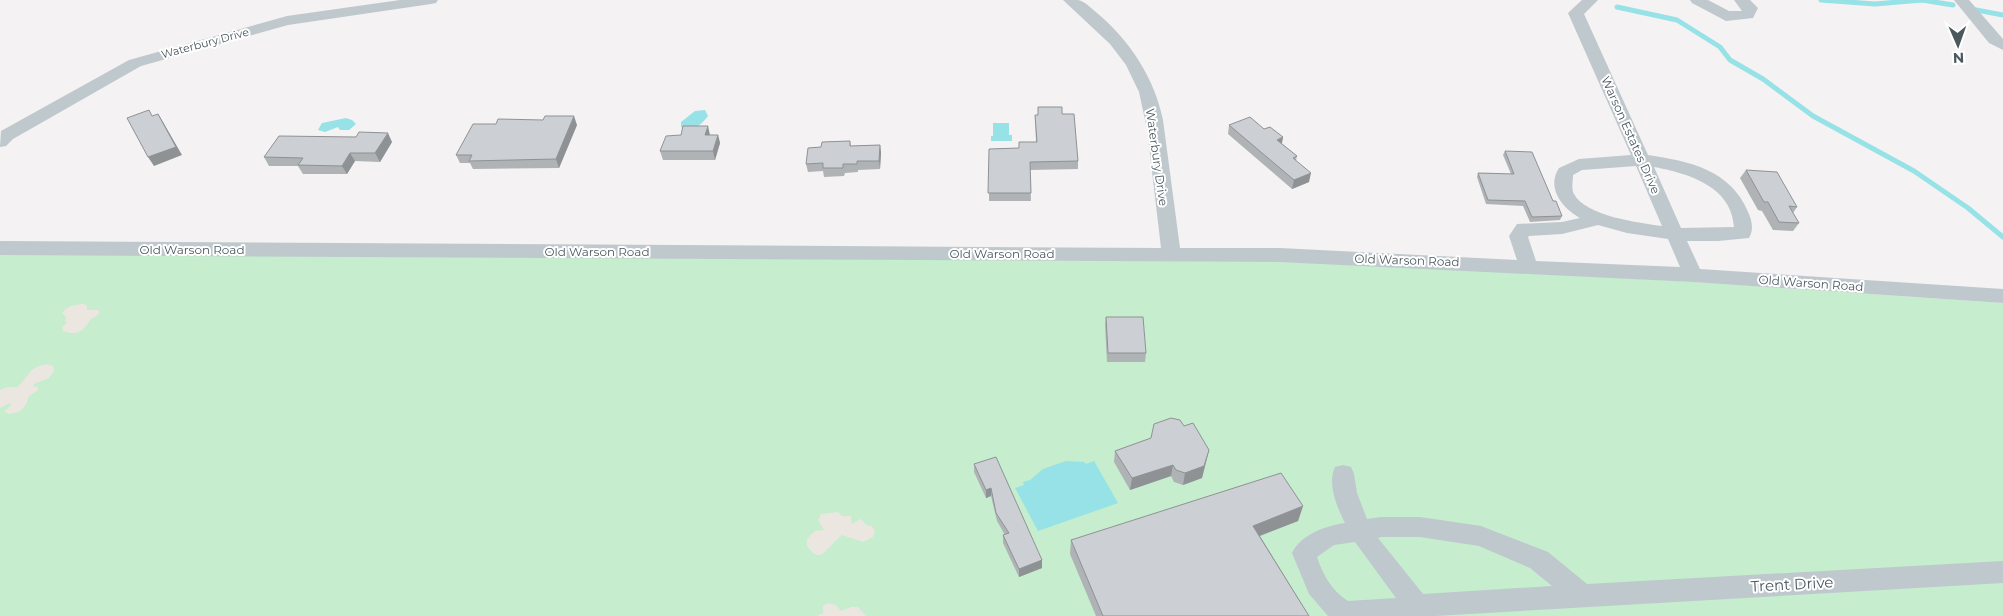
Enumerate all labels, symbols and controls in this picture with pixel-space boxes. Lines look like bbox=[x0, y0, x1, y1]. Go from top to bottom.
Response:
north arrow bbox=[1933, 20, 1983, 70]
street label: Waterbury Drive bbox=[160, 24, 251, 61]
text: N bbox=[1952, 49, 1964, 67]
street label: Warson Estates Drive bbox=[1598, 74, 1664, 196]
street label: Waterbury Drive bbox=[1143, 107, 1171, 207]
street label: Old Warson Road bbox=[139, 242, 245, 257]
street label: Old Warson Road bbox=[544, 244, 650, 259]
street label: Old Warson Road bbox=[949, 246, 1055, 261]
street label: Old Warson Road bbox=[1354, 251, 1460, 269]
street label: Old Warson Road bbox=[1758, 272, 1864, 294]
street label: Trent Drive bbox=[1750, 572, 1834, 596]

